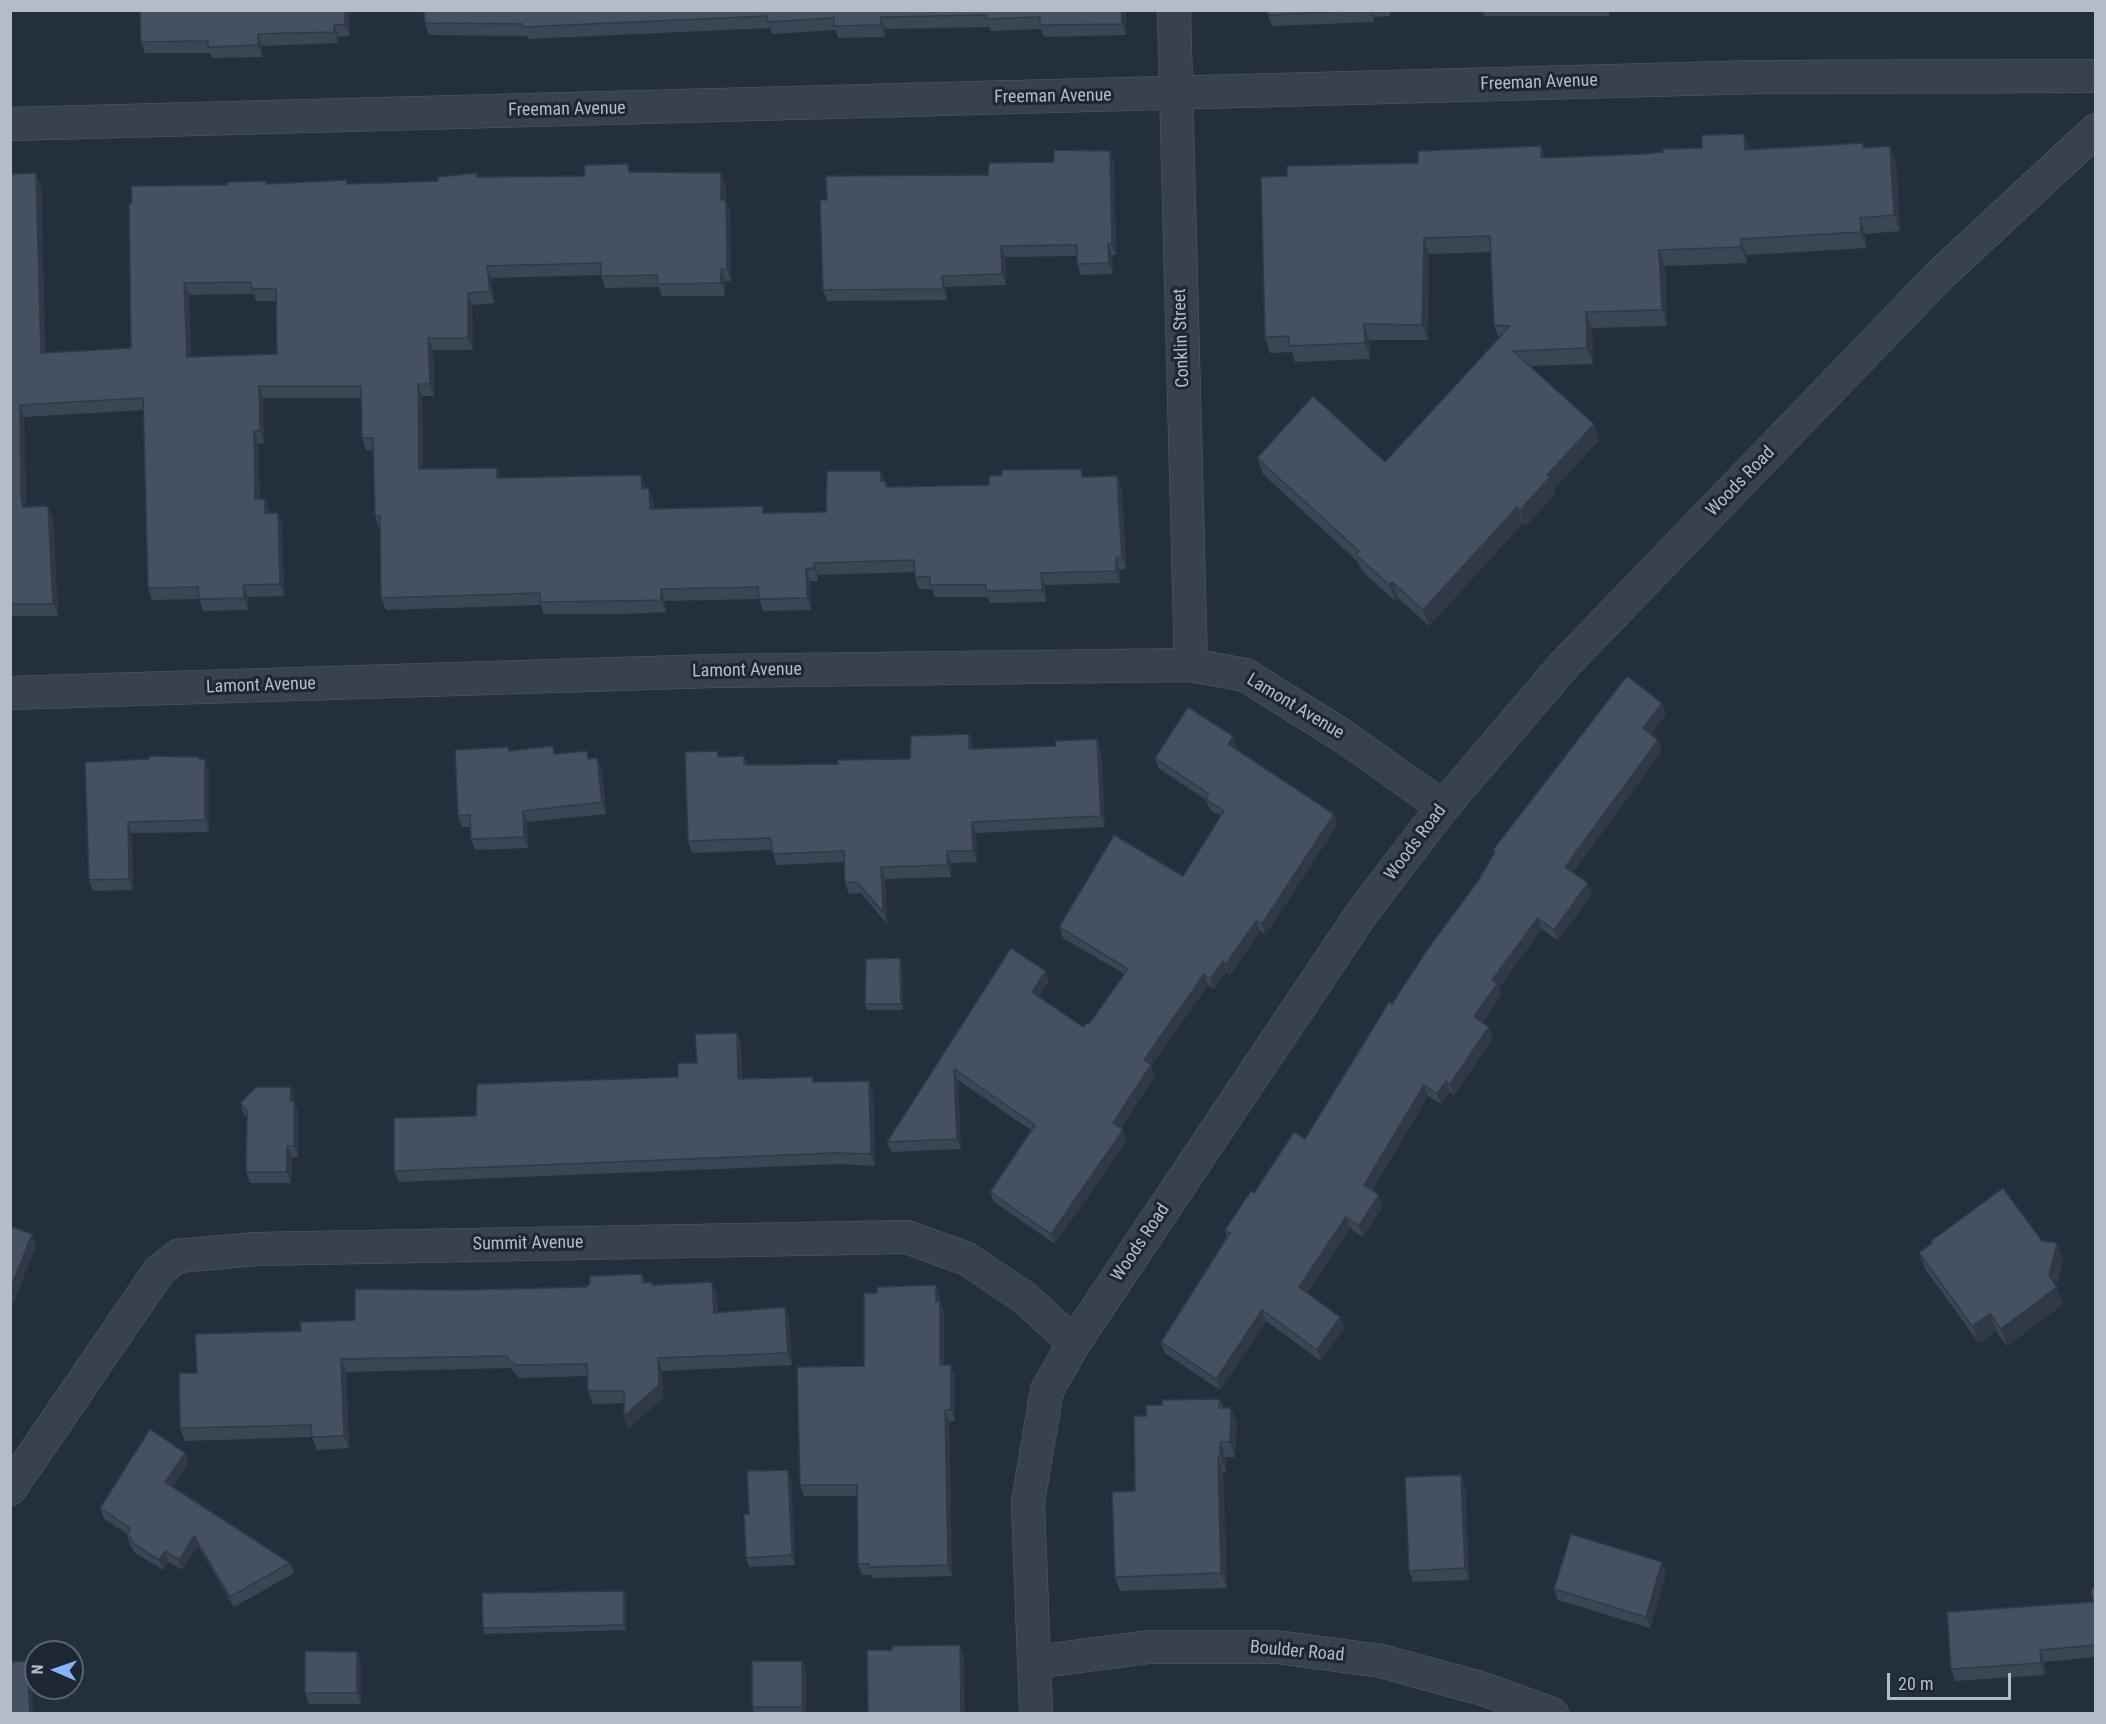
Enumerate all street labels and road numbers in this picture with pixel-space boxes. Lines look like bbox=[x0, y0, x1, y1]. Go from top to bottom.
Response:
street label: Freeman Avenue bbox=[1480, 70, 1598, 96]
street label: Freeman Avenue bbox=[994, 85, 1112, 109]
street label: Freeman Avenue bbox=[508, 98, 626, 122]
street label: Conklin Street bbox=[1169, 288, 1195, 388]
street label: Woods Road bbox=[1702, 443, 1780, 521]
street label: Lamont Avenue bbox=[692, 659, 802, 683]
street label: Lamont Avenue bbox=[1242, 669, 1348, 745]
street label: Lamont Avenue bbox=[206, 673, 316, 699]
street label: Woods Road bbox=[1381, 801, 1451, 885]
street label: Woods Road bbox=[1107, 1200, 1175, 1286]
street label: Summit Avenue bbox=[473, 1232, 583, 1256]
street label: Boulder Road bbox=[1249, 1637, 1345, 1667]

